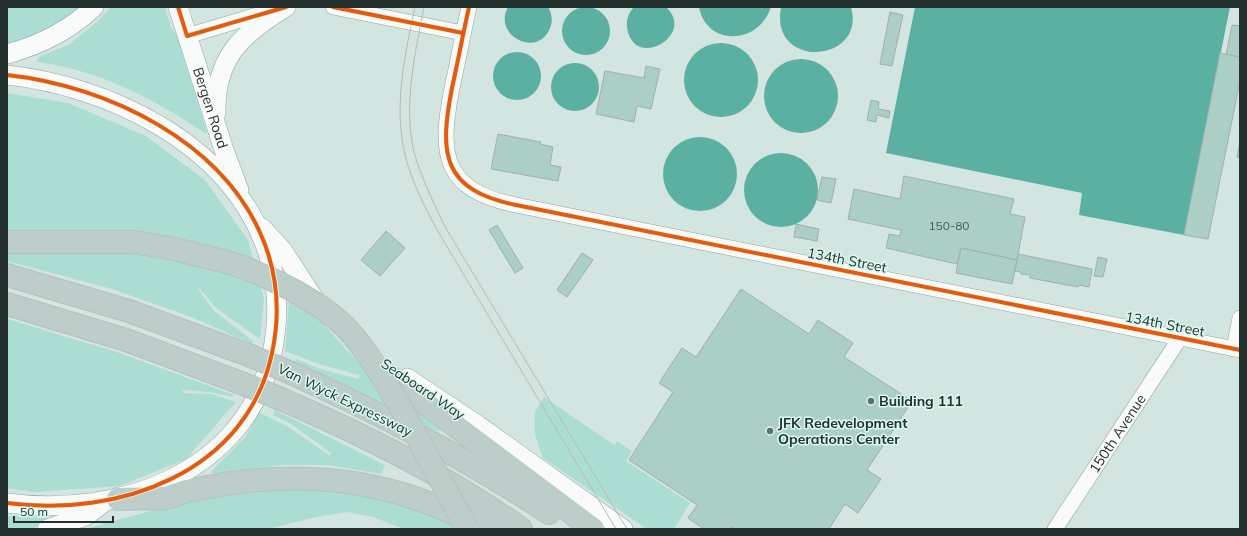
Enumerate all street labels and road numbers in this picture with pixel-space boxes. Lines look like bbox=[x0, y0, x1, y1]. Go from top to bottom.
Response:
street label: Bergen Road bbox=[189, 65, 232, 151]
street label: 134th Street bbox=[806, 243, 888, 277]
street label: 134th Street bbox=[1124, 307, 1206, 341]
street label: Seaboard Way bbox=[378, 354, 469, 424]
street label: Van Wyck Expressway bbox=[275, 360, 416, 441]
street label: 150th Avenue bbox=[1085, 391, 1150, 477]

